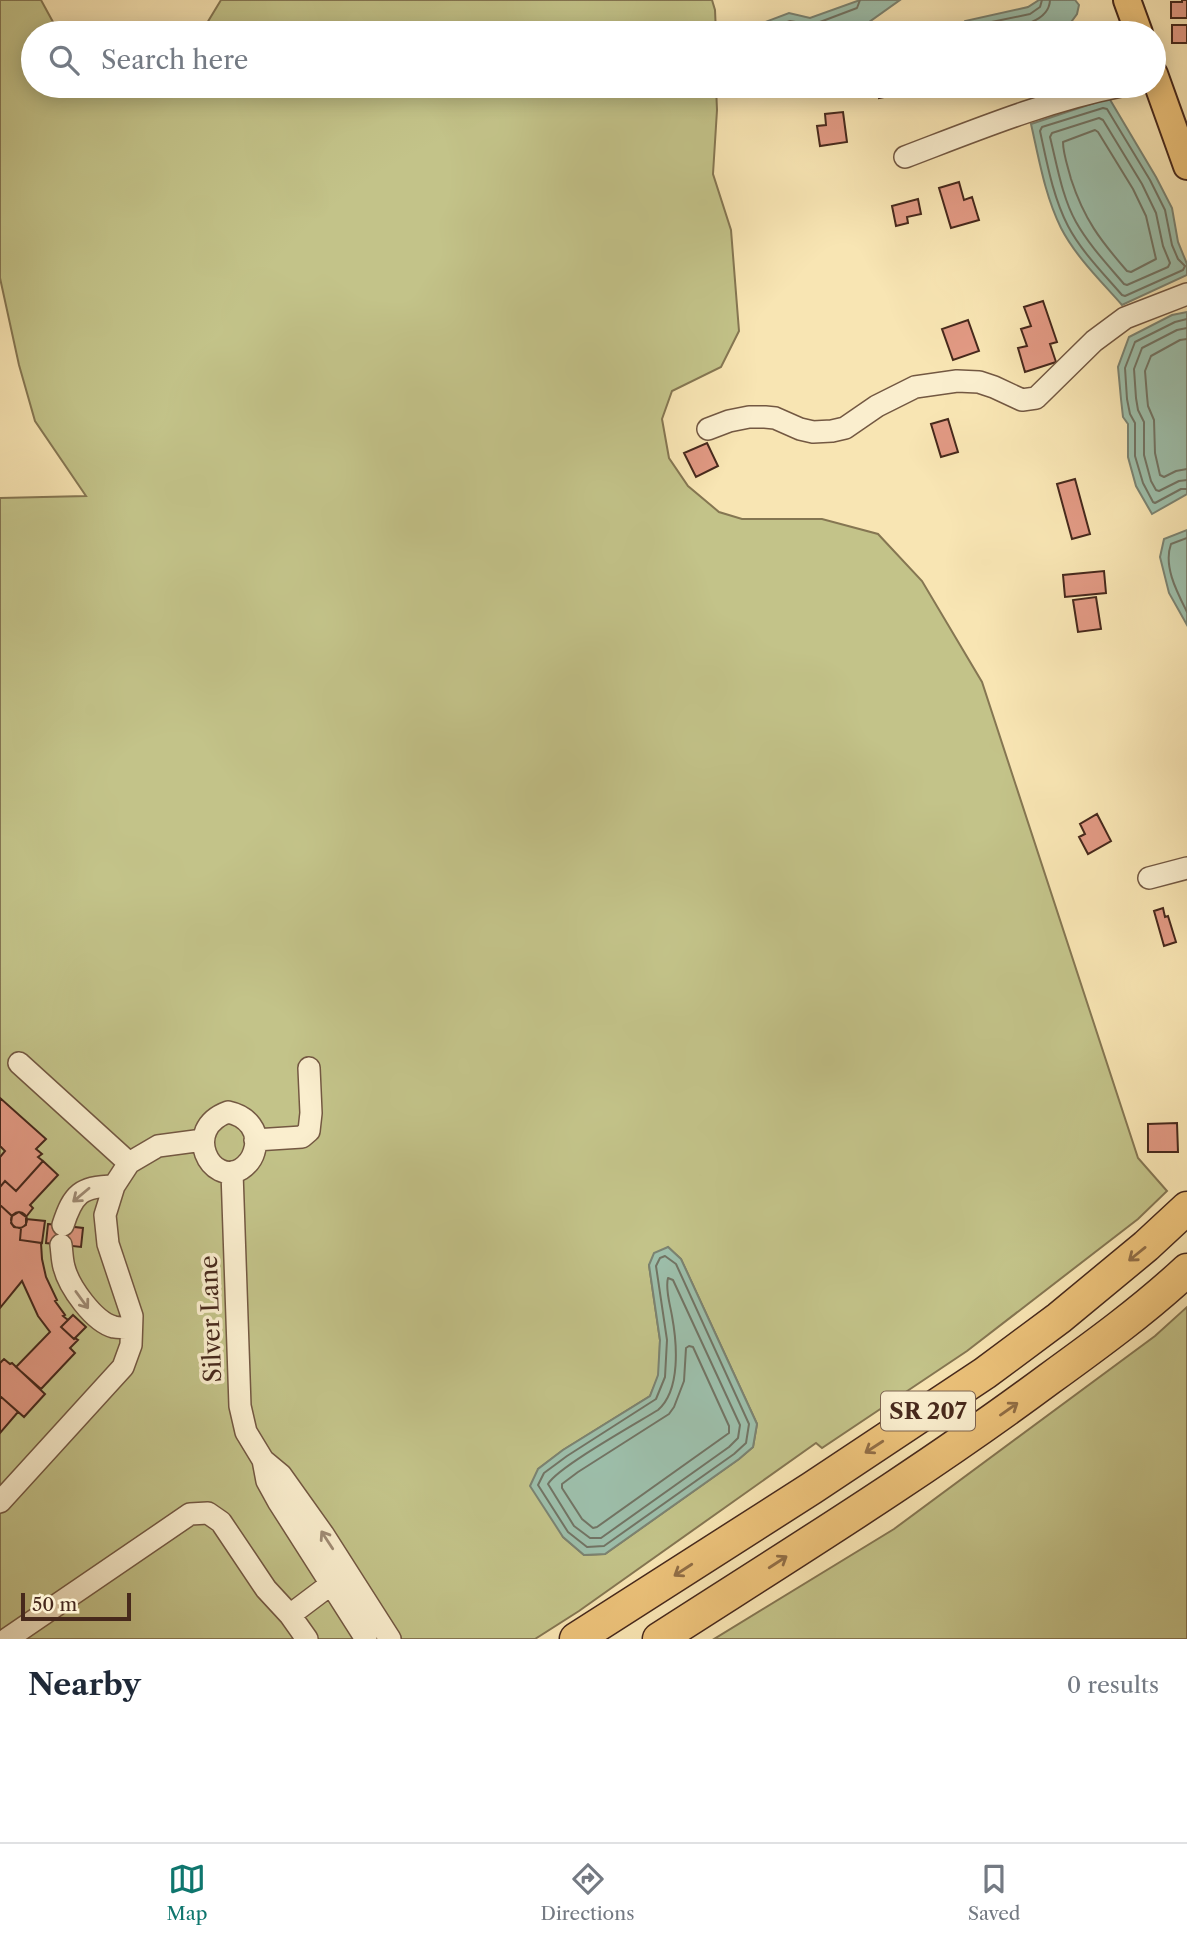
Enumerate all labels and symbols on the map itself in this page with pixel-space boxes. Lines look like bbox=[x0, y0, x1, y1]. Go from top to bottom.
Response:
one-way arrow bbox=[72, 1187, 90, 1203]
one-way arrow bbox=[1128, 1247, 1146, 1262]
street label: Silver Lane bbox=[194, 1255, 227, 1383]
one-way arrow bbox=[75, 1290, 90, 1308]
road number: SR 207 bbox=[881, 1392, 975, 1430]
one-way arrow bbox=[999, 1402, 1018, 1416]
one-way arrow bbox=[865, 1440, 885, 1454]
one-way arrow bbox=[319, 1531, 333, 1551]
one-way arrow bbox=[768, 1555, 788, 1569]
one-way arrow bbox=[674, 1563, 694, 1577]
scale bar bbox=[21, 1590, 131, 1622]

